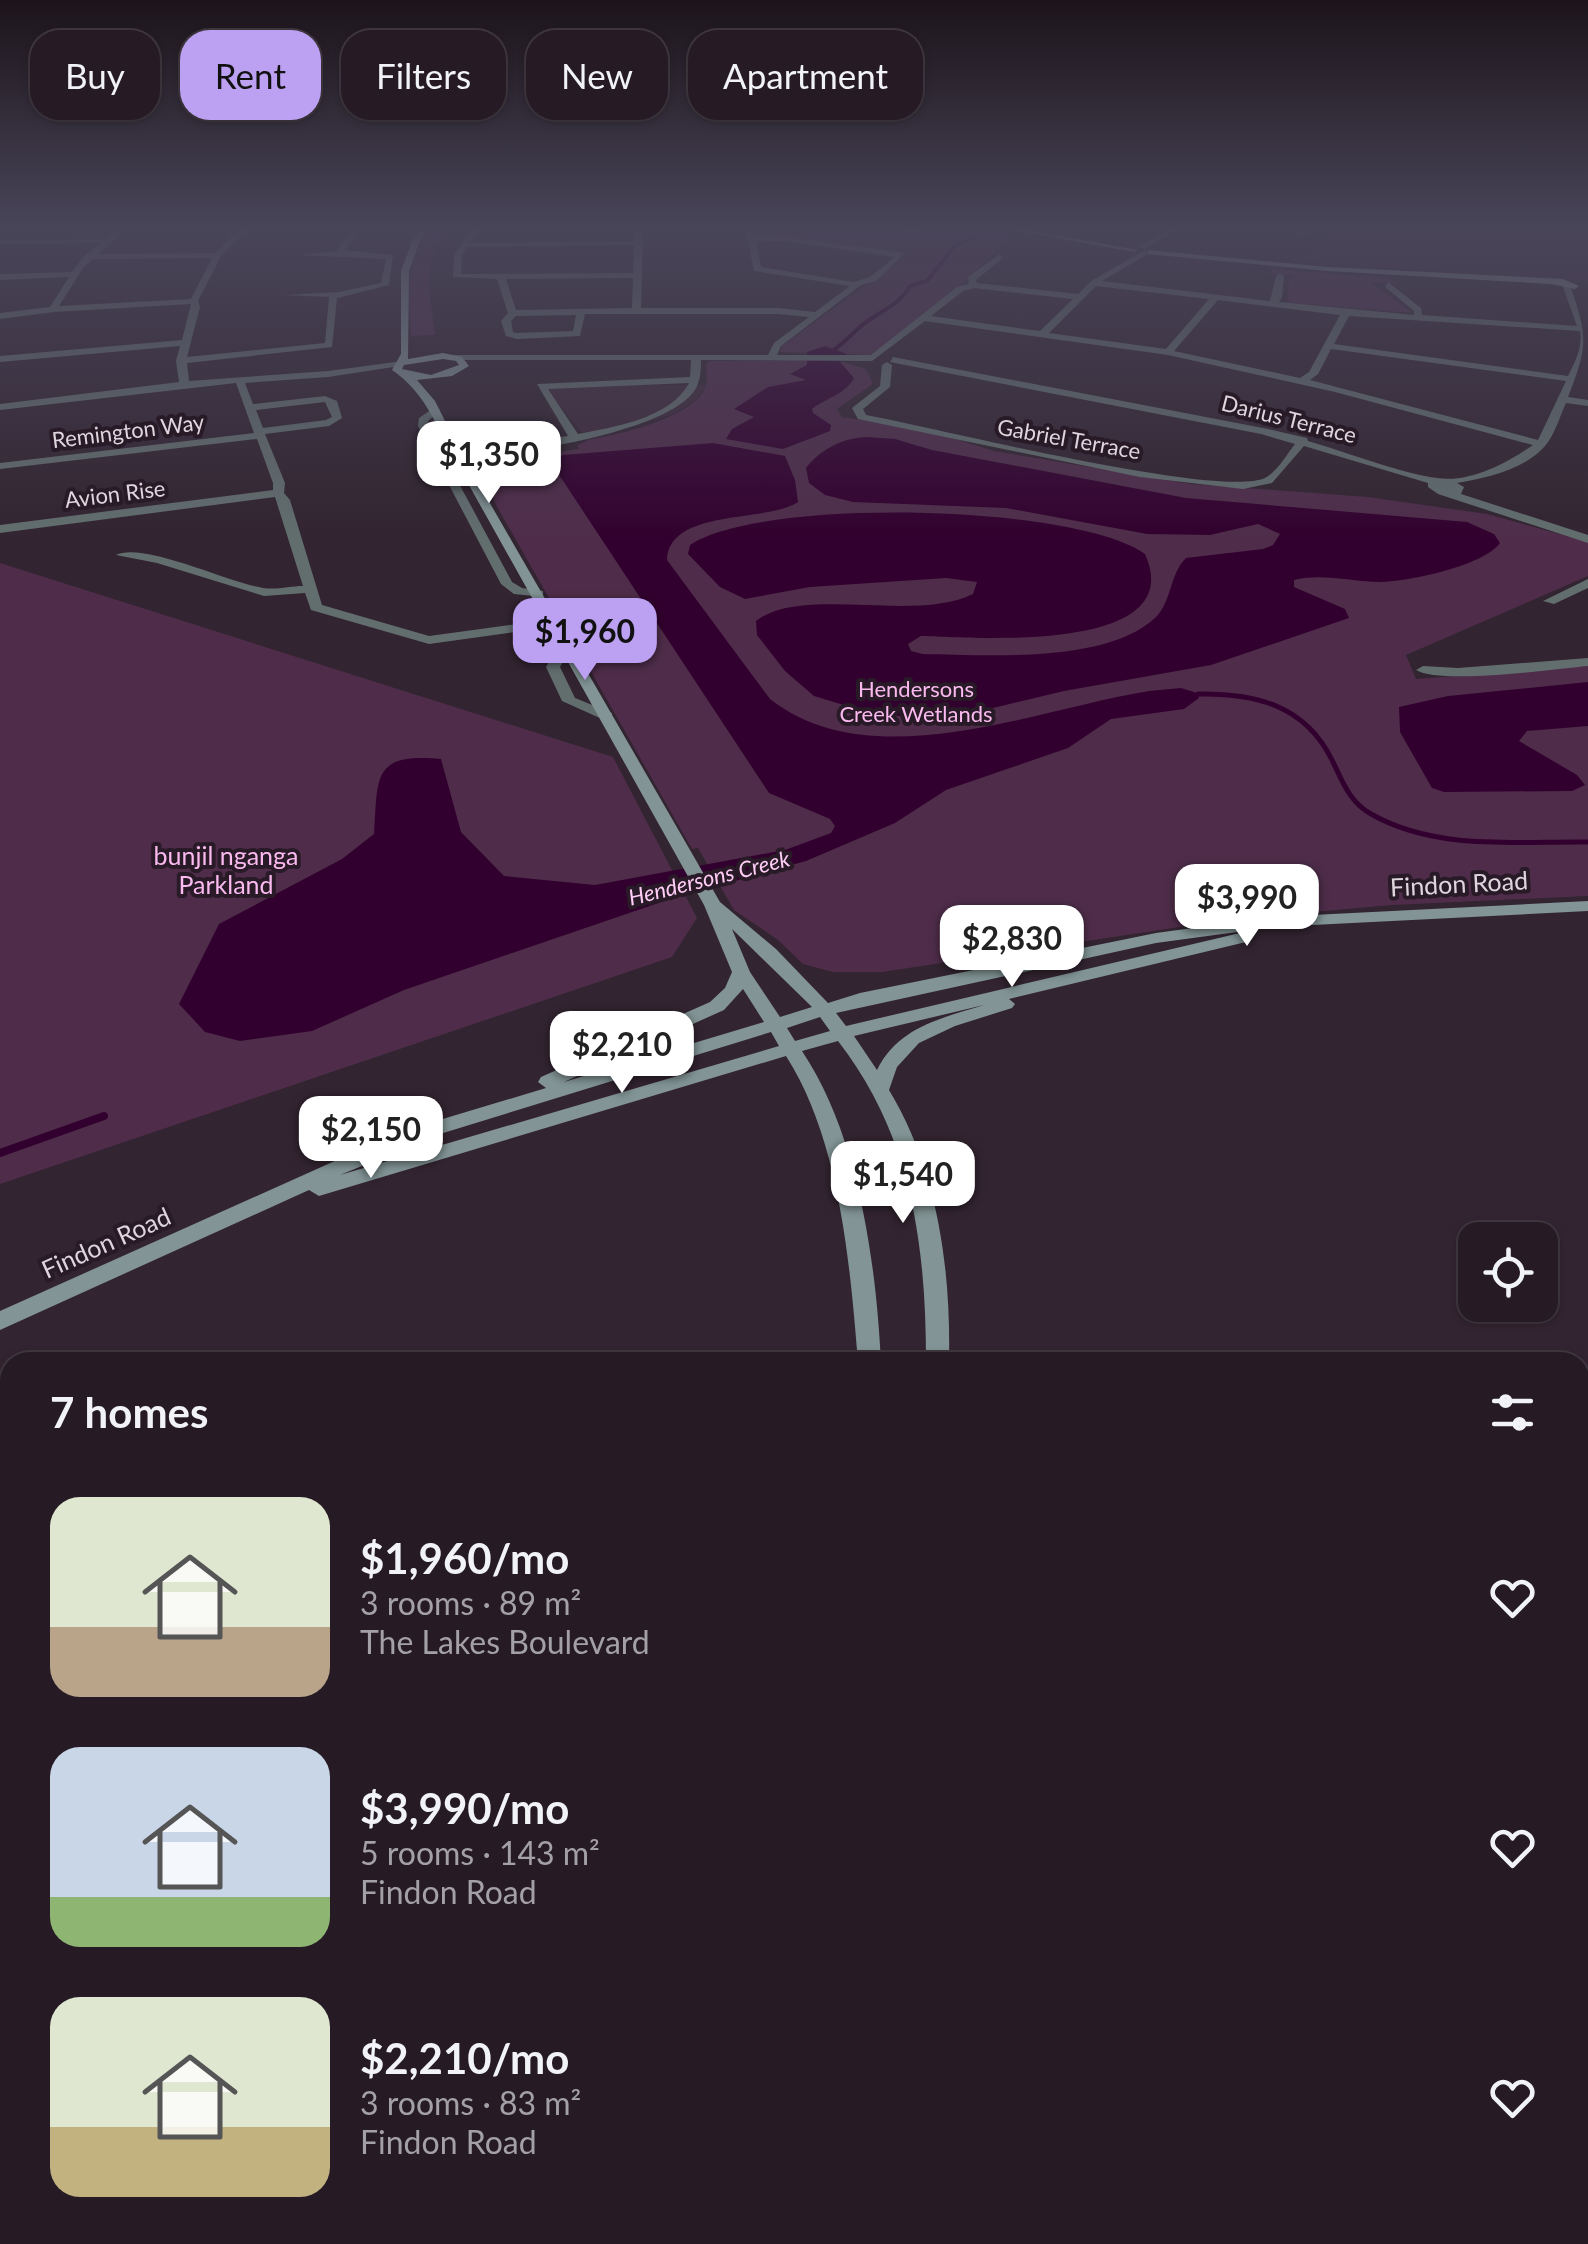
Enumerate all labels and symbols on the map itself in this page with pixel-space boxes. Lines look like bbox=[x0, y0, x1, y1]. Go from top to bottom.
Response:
street label: Darius Terrace bbox=[1219, 389, 1359, 448]
street label: Remington Way bbox=[50, 408, 206, 453]
street label: Gabriel Terrace bbox=[995, 413, 1143, 464]
pin: $1,350 bbox=[408, 421, 570, 506]
street label: Avion Rise bbox=[63, 474, 167, 513]
pin: $1,960 bbox=[504, 598, 666, 683]
park label: Hendersons Creek Wetlands bbox=[839, 675, 993, 727]
park label: bunjil nganga Parkland bbox=[154, 840, 298, 899]
water label: Hendersons Creek bbox=[626, 844, 793, 911]
pin: $3,990 bbox=[1166, 864, 1328, 949]
street label: Findon Road bbox=[1389, 864, 1529, 902]
pin: $2,830 bbox=[931, 905, 1093, 990]
pin: $2,210 bbox=[541, 1011, 703, 1096]
pin: $2,150 bbox=[290, 1096, 452, 1181]
pin: $1,540 bbox=[822, 1141, 984, 1226]
street label: Findon Road bbox=[36, 1200, 175, 1284]

